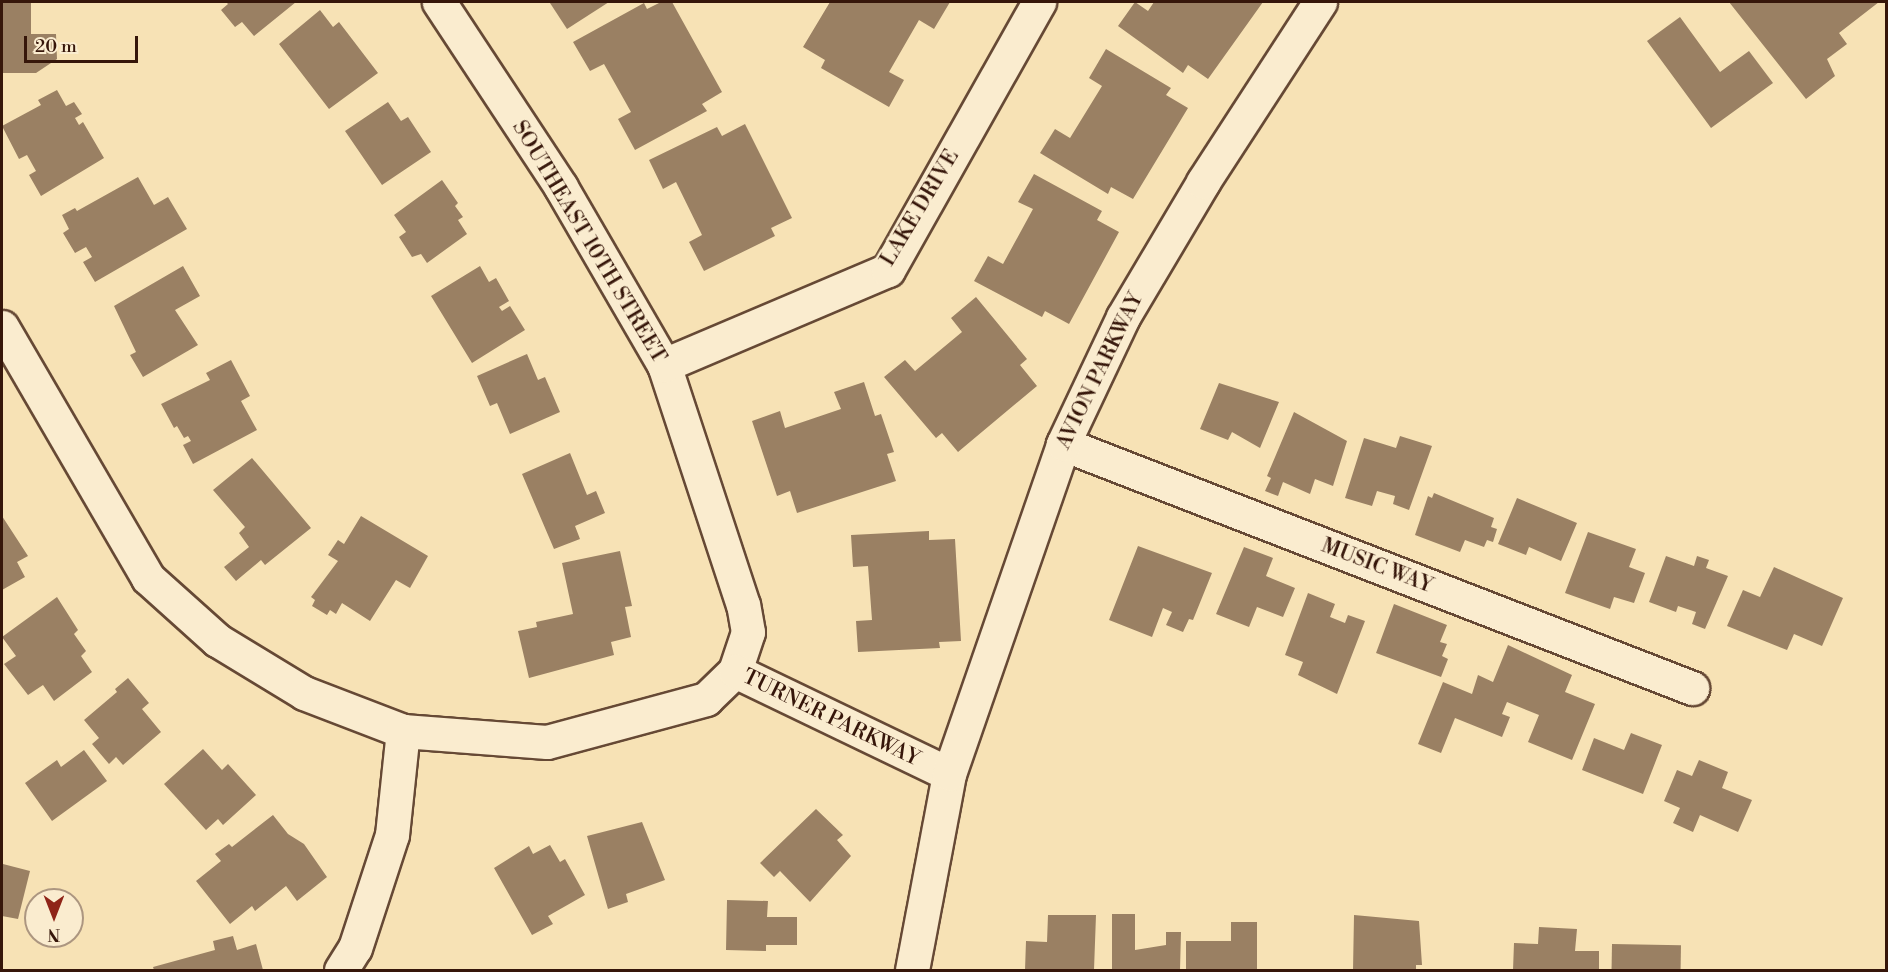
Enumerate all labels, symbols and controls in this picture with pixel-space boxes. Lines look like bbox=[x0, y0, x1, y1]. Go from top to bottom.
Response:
scale bar bbox=[27, 24, 141, 62]
text: 20 m bbox=[35, 35, 77, 58]
street label: SOUTHEAST 10TH STREET bbox=[507, 116, 671, 368]
street label: LAKE DRIVE bbox=[875, 145, 965, 271]
street label: AVION PARKWAY bbox=[1051, 288, 1149, 454]
street label: MUSIC WAY bbox=[1318, 533, 1436, 599]
street label: TURNER PARKWAY bbox=[738, 664, 924, 772]
north arrow bbox=[24, 888, 84, 948]
text: N bbox=[48, 924, 60, 944]

